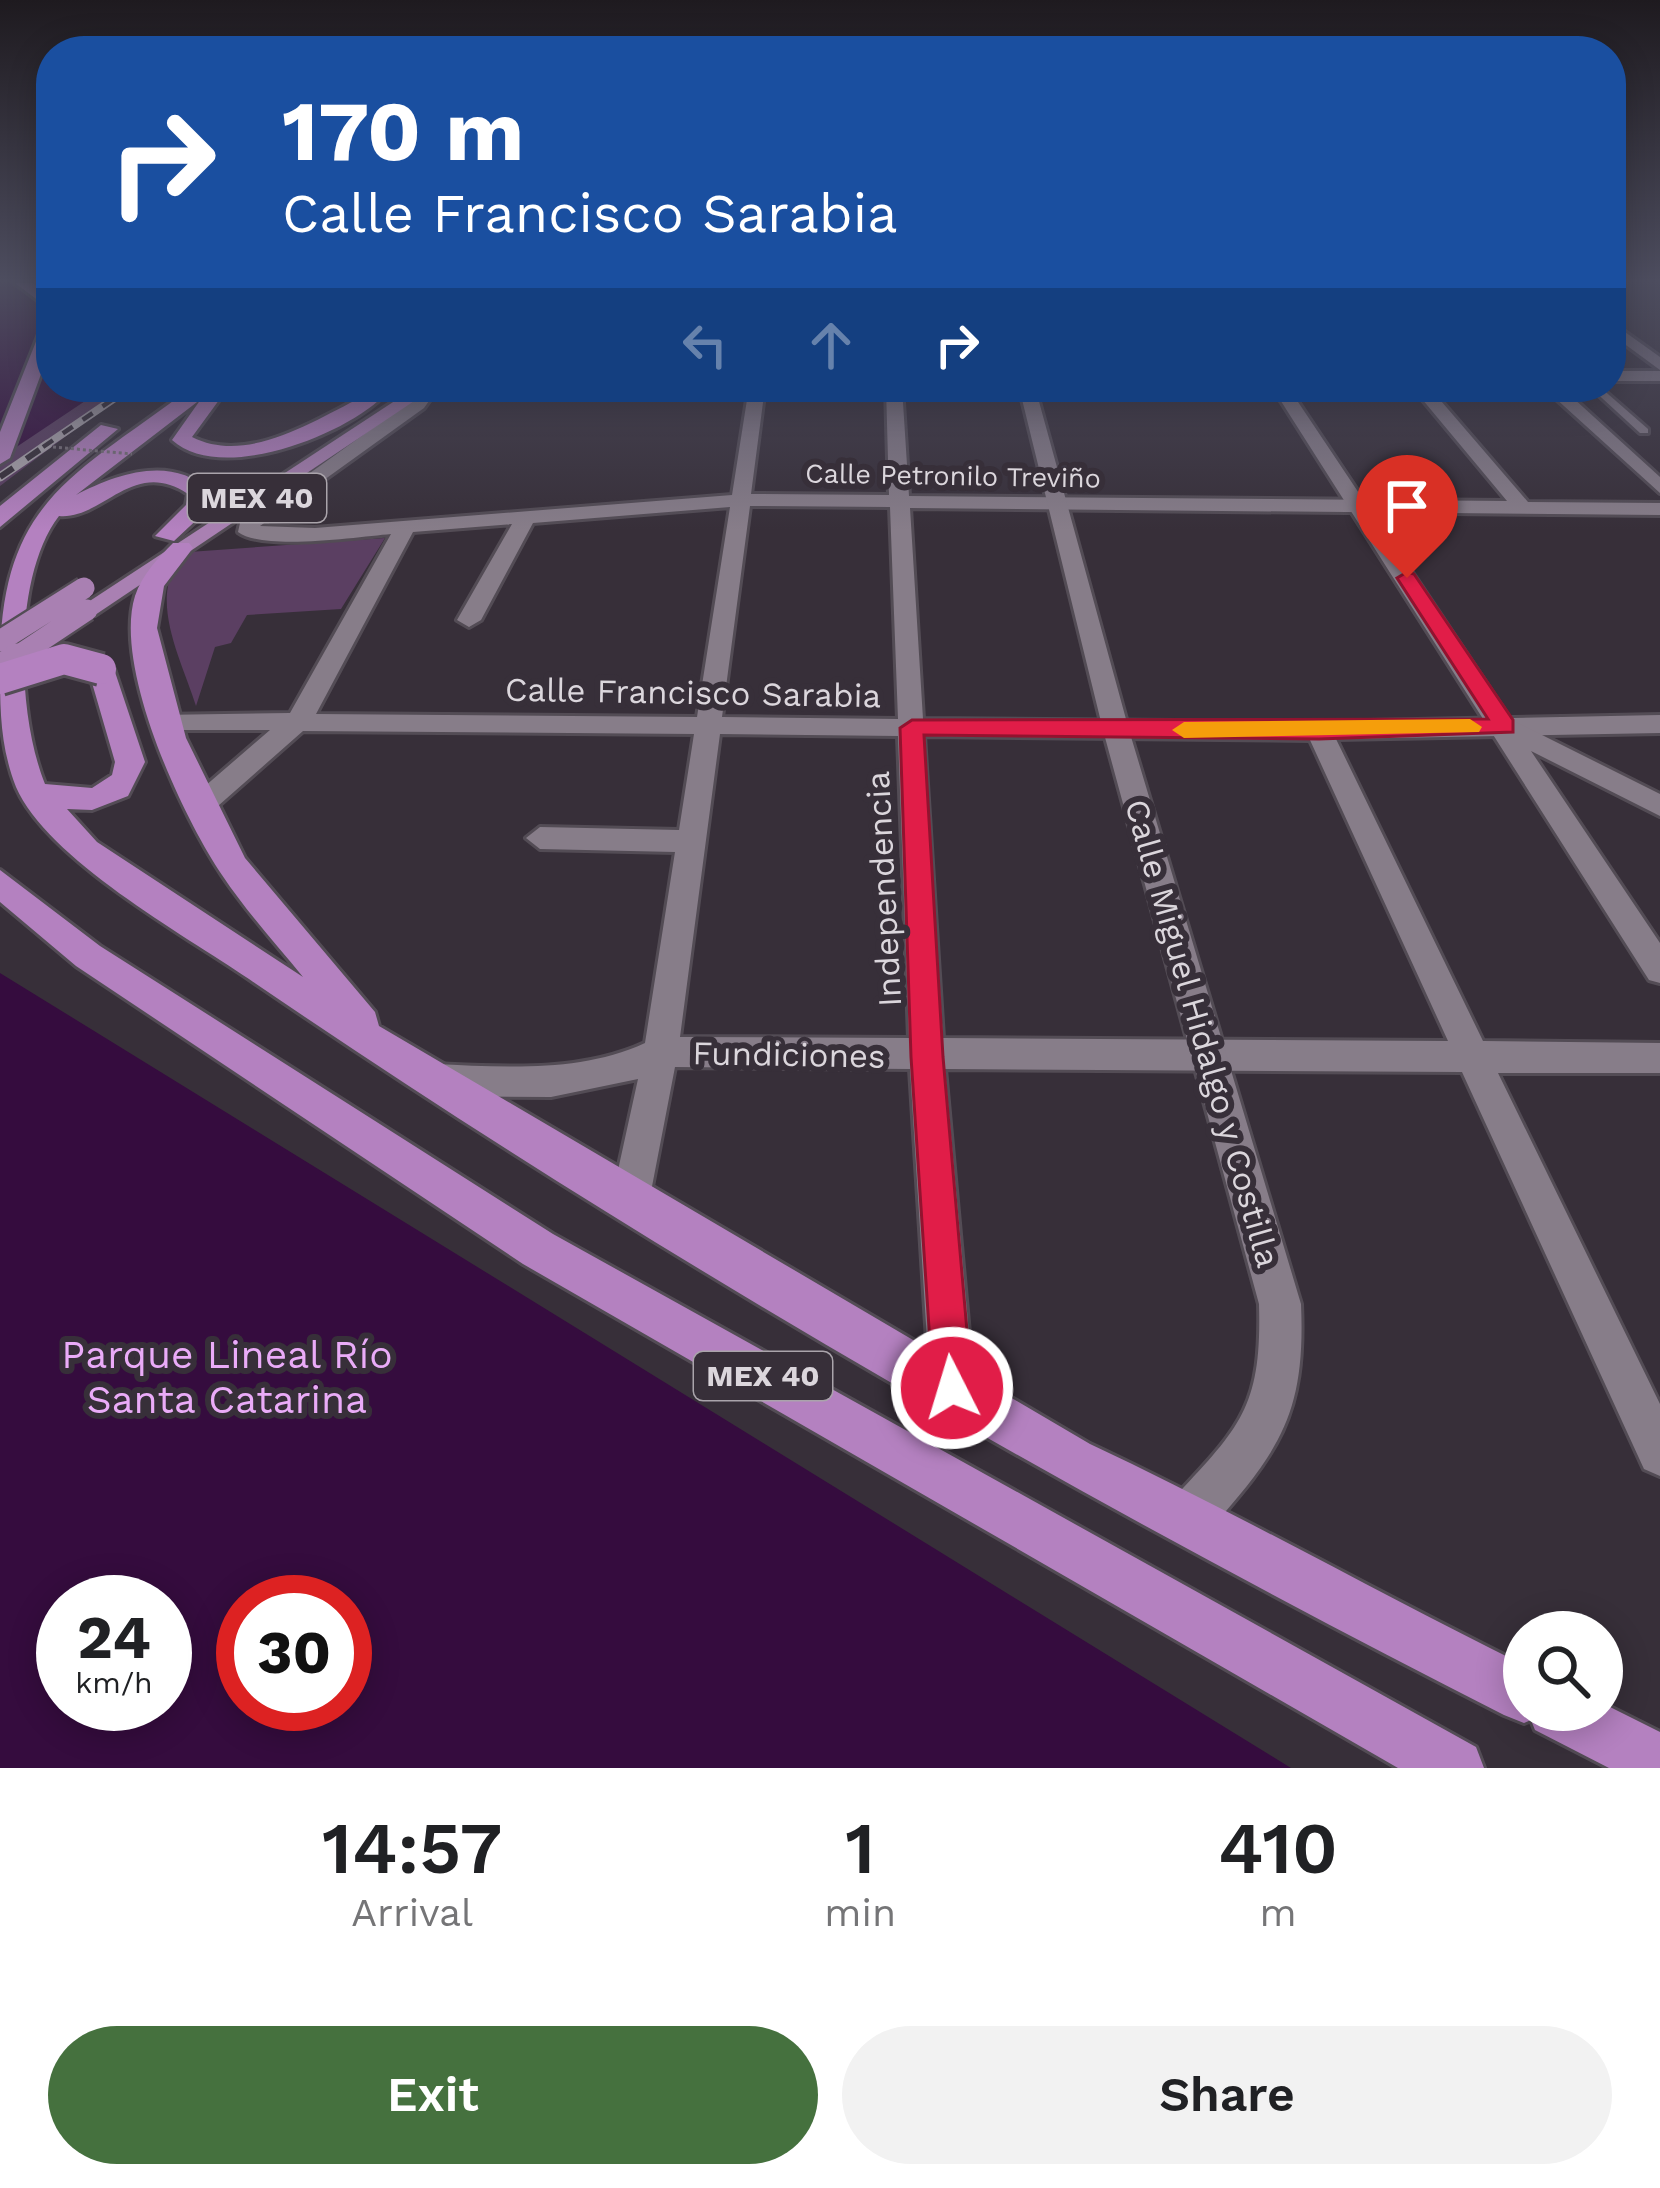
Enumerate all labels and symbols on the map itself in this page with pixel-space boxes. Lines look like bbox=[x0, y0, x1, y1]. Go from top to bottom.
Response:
pin bbox=[1356, 455, 1458, 578]
street label: Calle Petronilo Treviño bbox=[805, 457, 1101, 495]
road number: MEX 40 bbox=[188, 474, 326, 522]
street label: Calle Francisco Sarabia bbox=[505, 670, 881, 715]
street label: Independencia bbox=[858, 770, 909, 1008]
street label: Calle Miguel Hidalgo y Costilla bbox=[1117, 795, 1288, 1272]
street label: Fundiciones bbox=[692, 1033, 886, 1076]
position arrow bbox=[889, 1325, 1015, 1451]
park label: Parque Lineal Río Santa Catarina bbox=[61, 1332, 393, 1422]
road number: MEX 40 bbox=[694, 1352, 832, 1400]
speed limit sign: 30 bbox=[216, 1575, 372, 1731]

